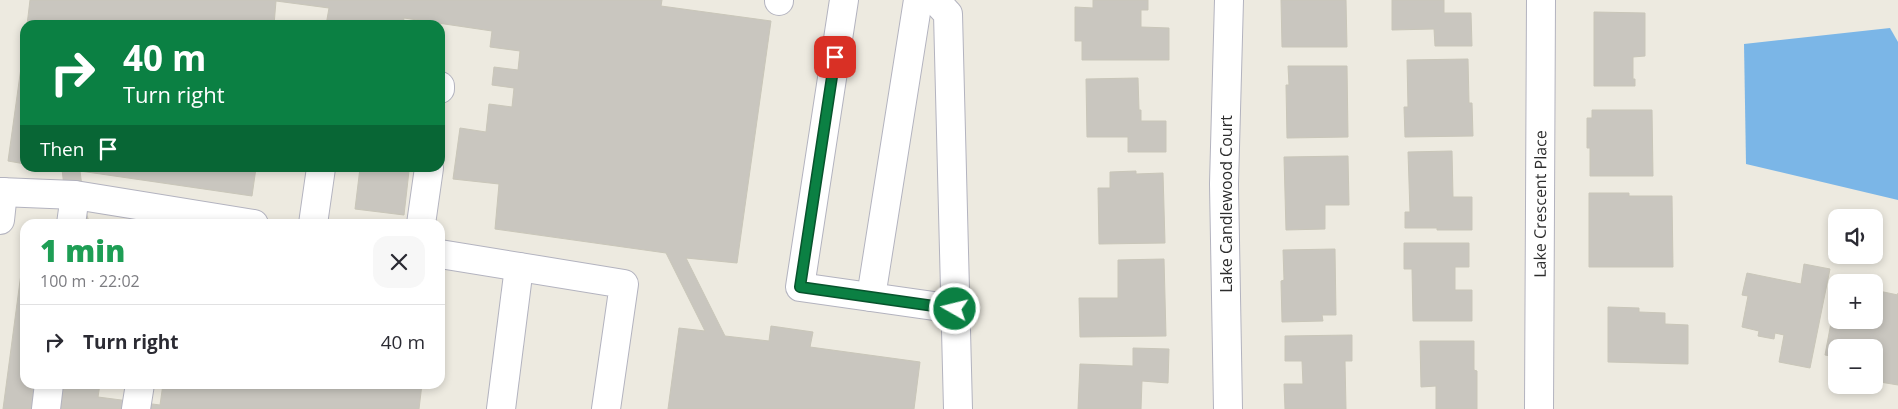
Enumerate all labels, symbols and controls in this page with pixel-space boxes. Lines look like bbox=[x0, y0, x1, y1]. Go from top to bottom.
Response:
text: 40 m bbox=[123, 34, 206, 81]
pin bbox=[814, 36, 856, 78]
icon: right bbox=[40, 40, 105, 105]
icon: arrive bbox=[821, 43, 849, 71]
text: Turn right bbox=[123, 79, 225, 109]
street label: Lake Candlewood Court bbox=[1215, 115, 1237, 293]
street label: Lake Crescent Place bbox=[1529, 130, 1551, 278]
icon: arrive bbox=[94, 135, 122, 163]
text: Then bbox=[40, 136, 84, 162]
map controls bbox=[1828, 209, 1883, 394]
button: sound bbox=[1828, 209, 1883, 264]
text: 1 min bbox=[40, 230, 125, 271]
button: close bbox=[373, 236, 425, 288]
text: 100 m · 22:02 bbox=[40, 270, 140, 292]
button: + bbox=[1828, 274, 1883, 329]
position arrow bbox=[928, 282, 980, 334]
icon: right bbox=[40, 328, 68, 356]
text: Turn right bbox=[83, 329, 178, 355]
text: 40 m bbox=[381, 329, 425, 355]
button: − bbox=[1828, 339, 1883, 394]

